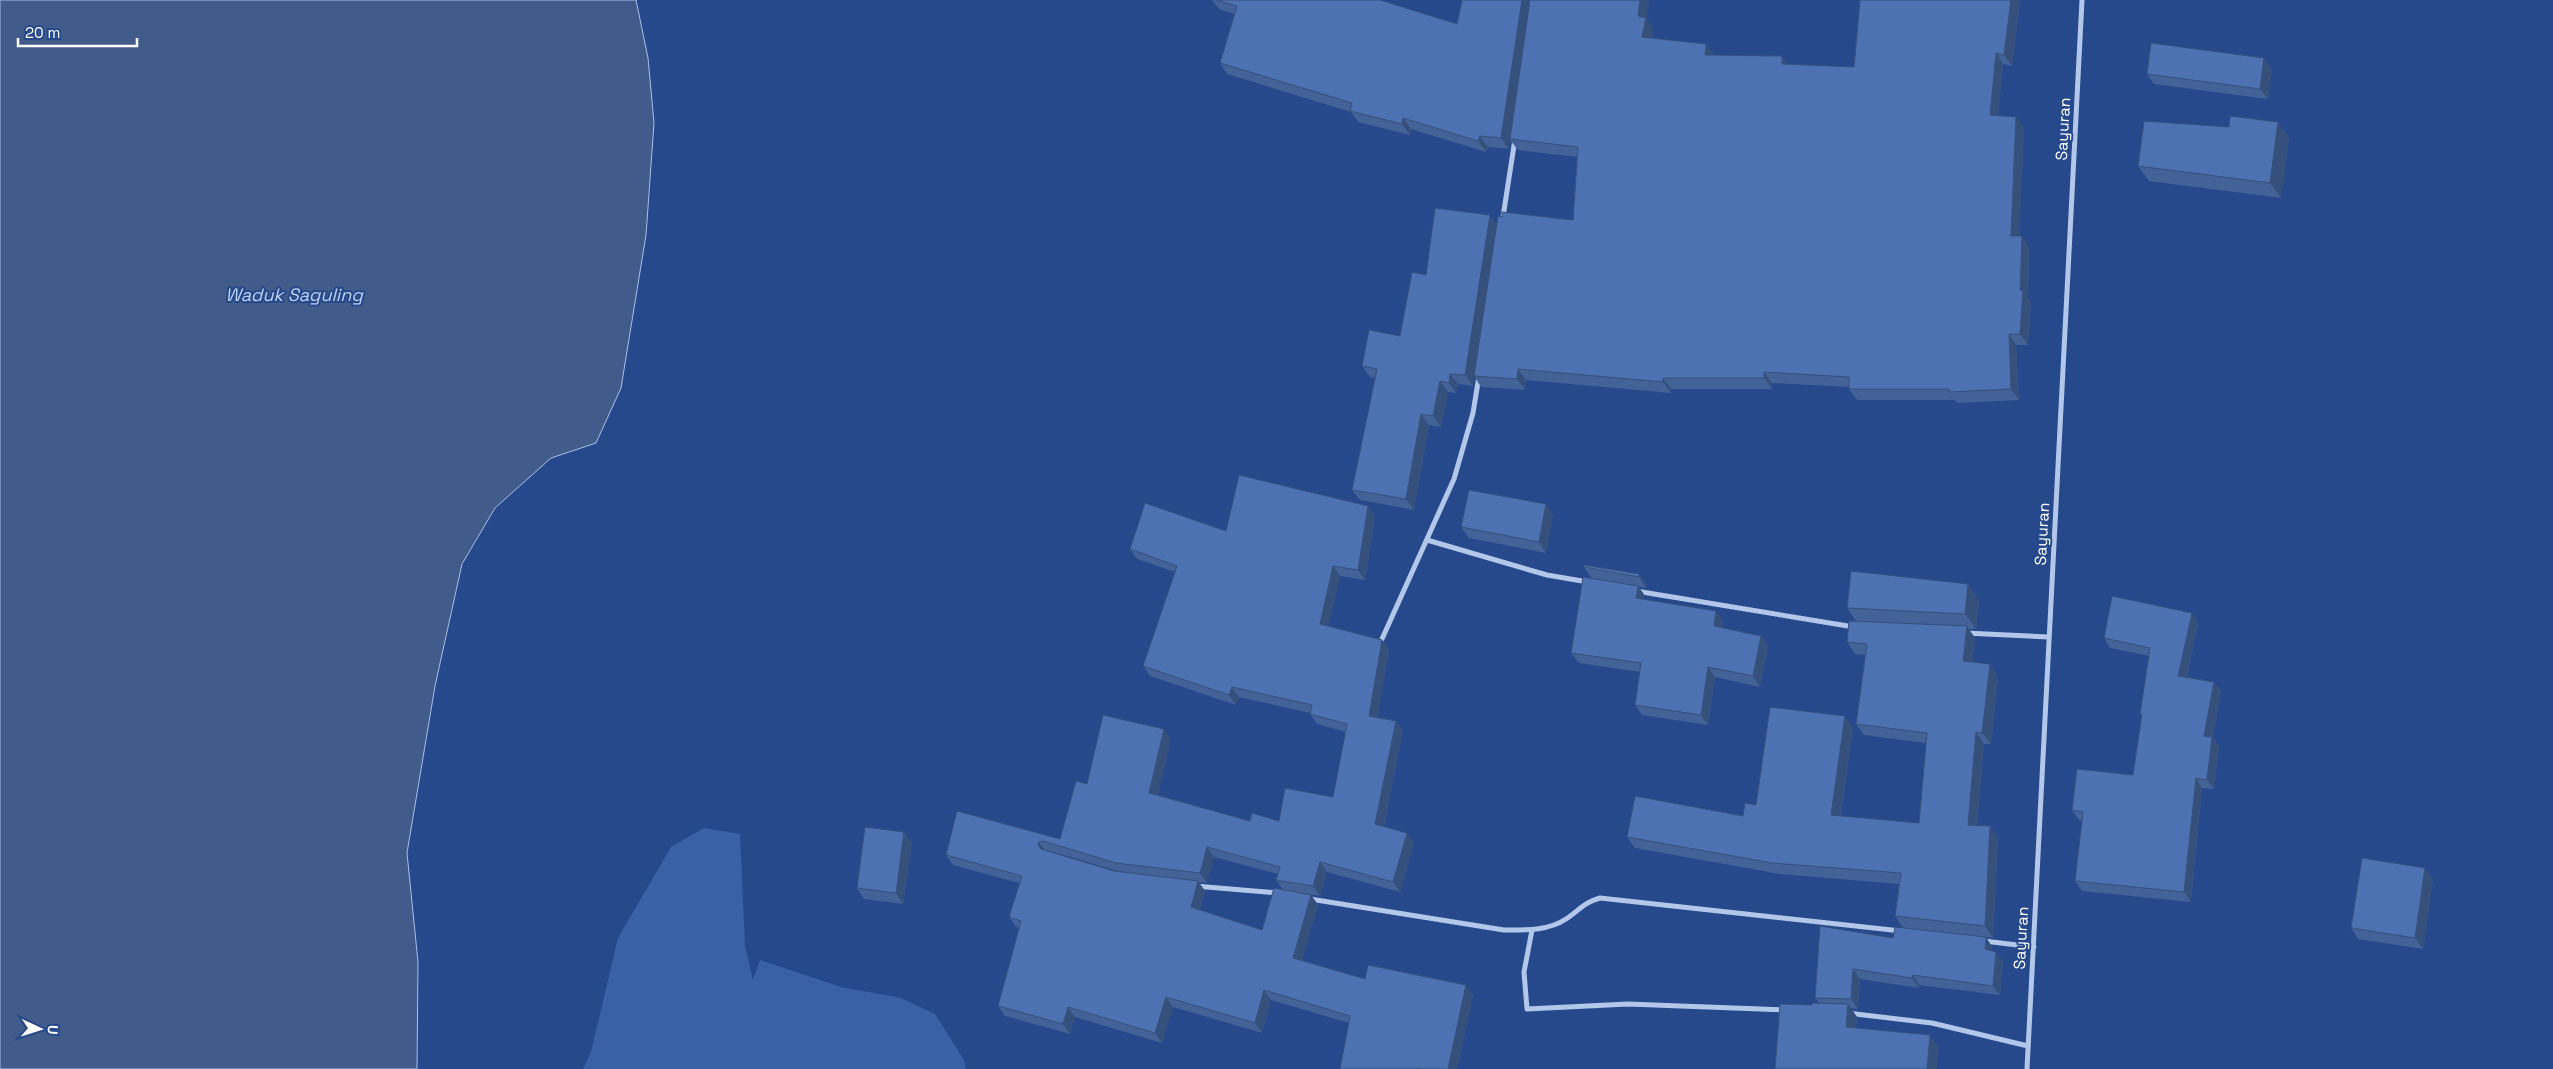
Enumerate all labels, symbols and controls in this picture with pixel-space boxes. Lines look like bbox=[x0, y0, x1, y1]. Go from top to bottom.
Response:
scale bar bbox=[18, 15, 136, 47]
text: 20 m bbox=[25, 23, 60, 42]
street label: Sayuran bbox=[2051, 97, 2075, 161]
water label: Waduk Saguling bbox=[225, 283, 364, 306]
street label: Sayuran bbox=[2030, 502, 2054, 566]
street label: Sayuran bbox=[2009, 906, 2033, 970]
north arrow bbox=[15, 1004, 65, 1054]
text: U bbox=[44, 1025, 62, 1035]

